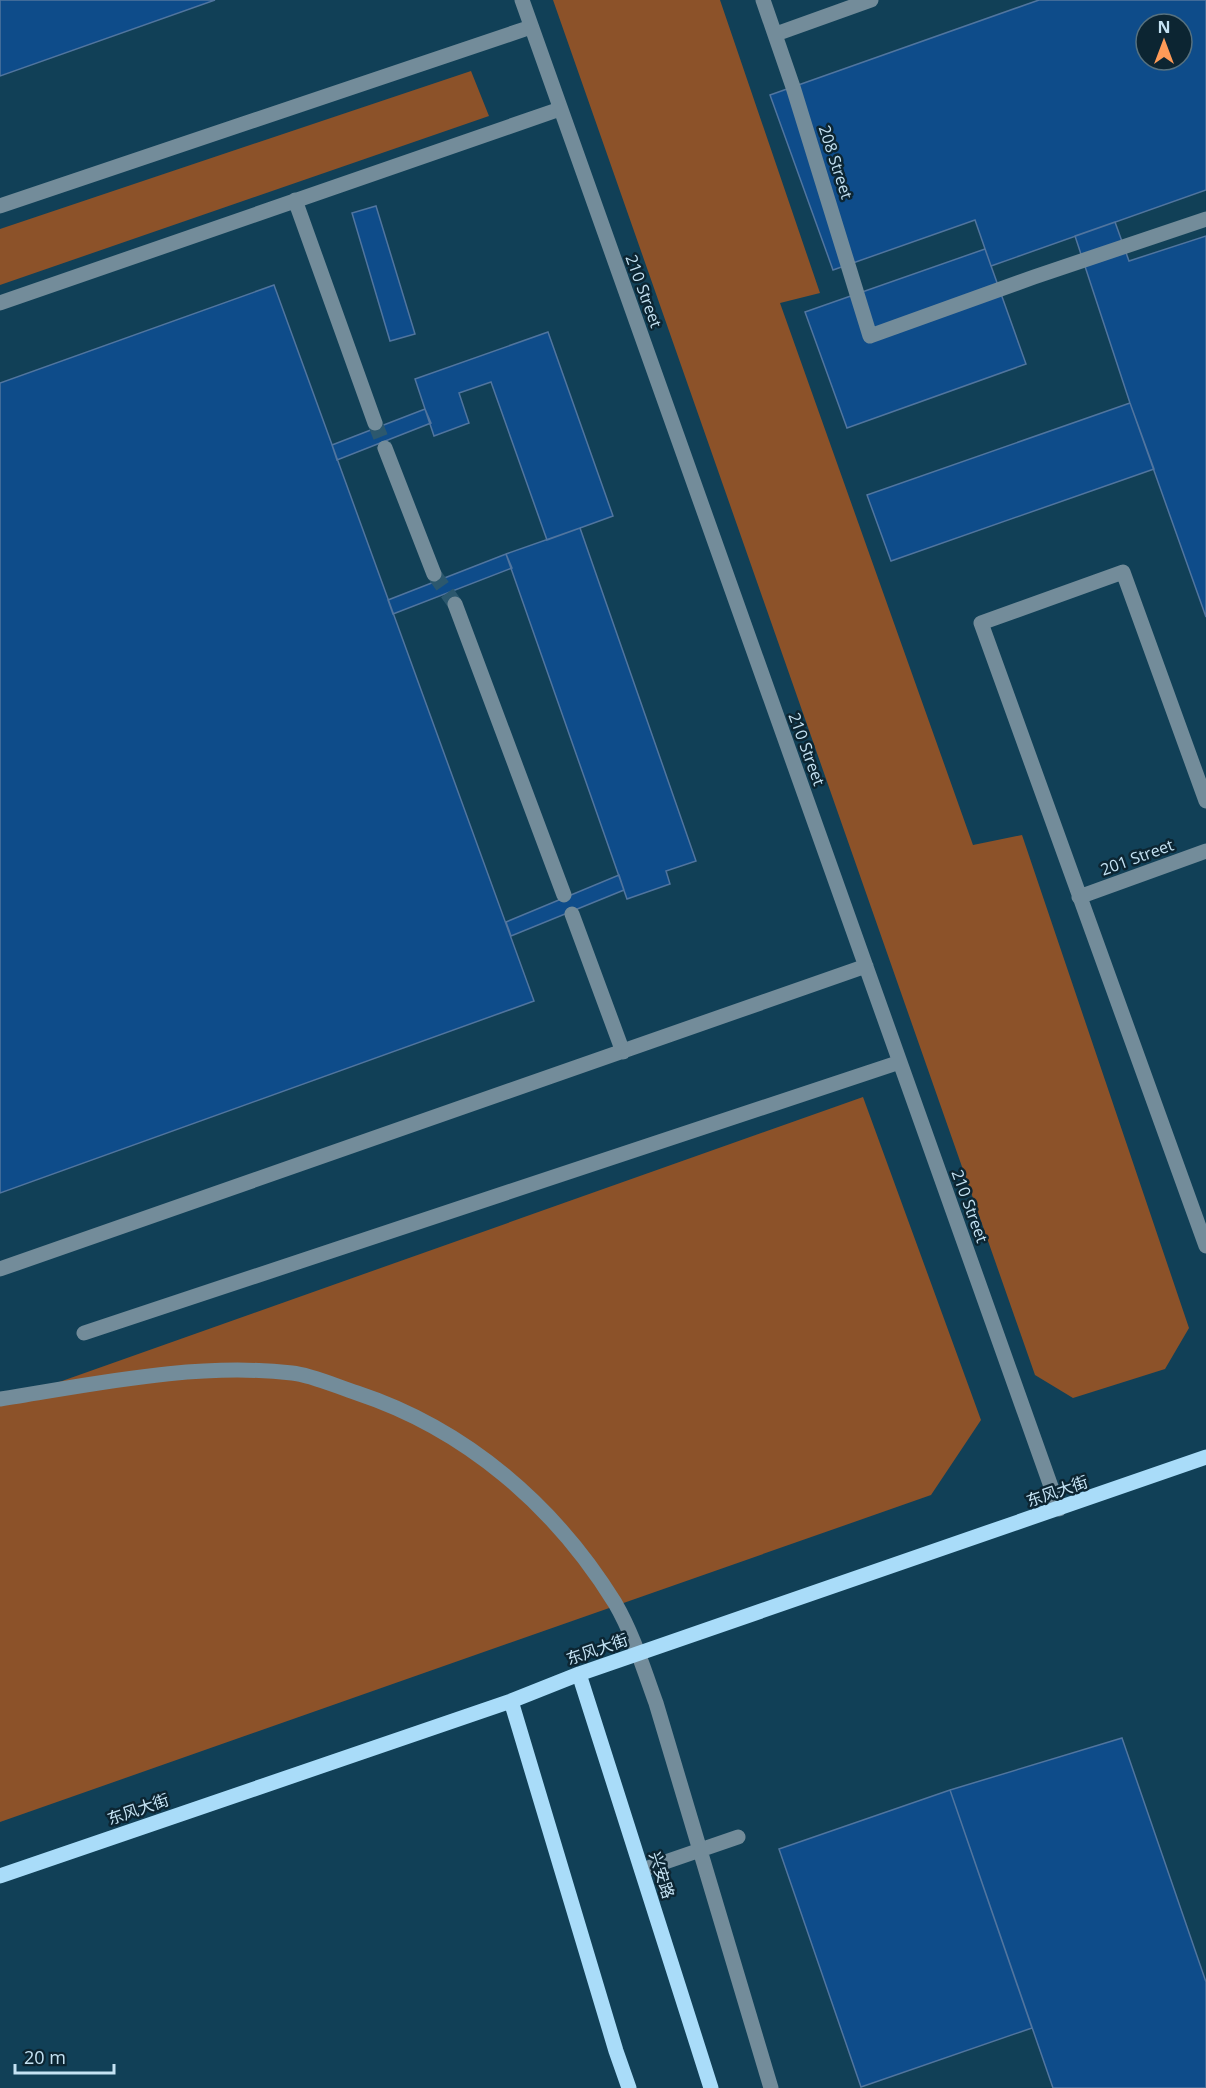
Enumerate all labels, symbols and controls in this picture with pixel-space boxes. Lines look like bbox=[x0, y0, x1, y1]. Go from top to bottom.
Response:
north arrow bbox=[1134, 12, 1194, 72]
text: N bbox=[1157, 16, 1171, 38]
street label: 208 Street bbox=[814, 122, 858, 202]
street label: 210 Street bbox=[621, 251, 667, 331]
street label: 210 Street bbox=[784, 709, 830, 789]
street label: 201 Street bbox=[1097, 834, 1177, 880]
street label: 210 Street bbox=[947, 1166, 993, 1246]
street label: 东风大街 bbox=[1023, 1470, 1091, 1512]
street label: 东风大街 bbox=[563, 1628, 631, 1670]
street label: 东风大街 bbox=[104, 1788, 172, 1830]
street label: 兴安路 bbox=[644, 1849, 680, 1901]
scale bar bbox=[15, 2037, 114, 2075]
text: 20 m bbox=[24, 2045, 66, 2069]

